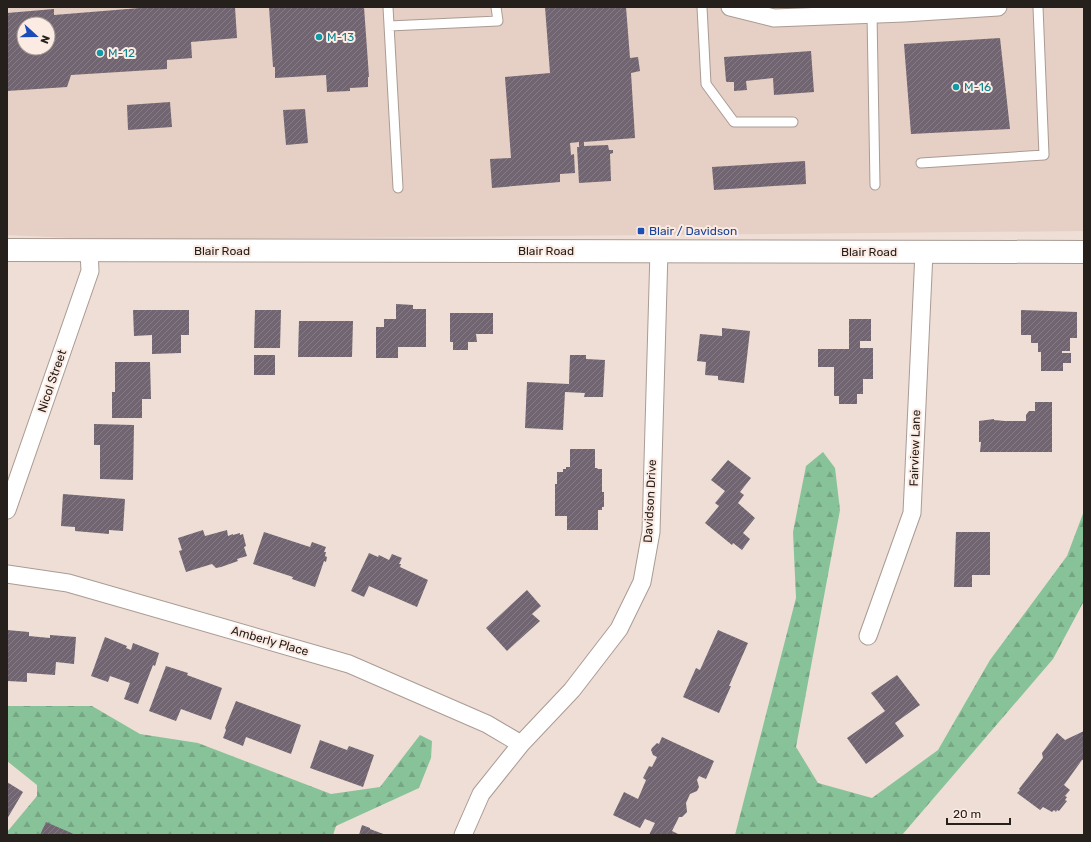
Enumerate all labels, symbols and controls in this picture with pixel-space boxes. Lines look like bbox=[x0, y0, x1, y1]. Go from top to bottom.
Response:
north arrow bbox=[16, 16, 56, 56]
place label: M-13 bbox=[327, 30, 354, 44]
marker: M-13 bbox=[314, 32, 324, 42]
text: N bbox=[37, 33, 52, 46]
place label: M-12 bbox=[108, 46, 135, 60]
marker: M-12 bbox=[95, 48, 105, 58]
place label: M-16 bbox=[964, 80, 991, 94]
marker: M-16 bbox=[951, 82, 961, 92]
place label: Blair / Davidson bbox=[649, 224, 737, 238]
marker: Blair / Davidson bbox=[636, 226, 646, 236]
street label: Blair Road bbox=[194, 244, 250, 258]
street label: Blair Road bbox=[518, 244, 574, 258]
street label: Blair Road bbox=[841, 245, 897, 259]
street label: Nicol Street bbox=[35, 348, 69, 414]
street label: Fairview Lane bbox=[907, 409, 923, 486]
street label: Davidson Drive bbox=[641, 459, 659, 543]
street label: Amberly Place bbox=[230, 623, 311, 659]
scale bar bbox=[947, 800, 1010, 826]
text: 20 m bbox=[953, 807, 981, 821]

